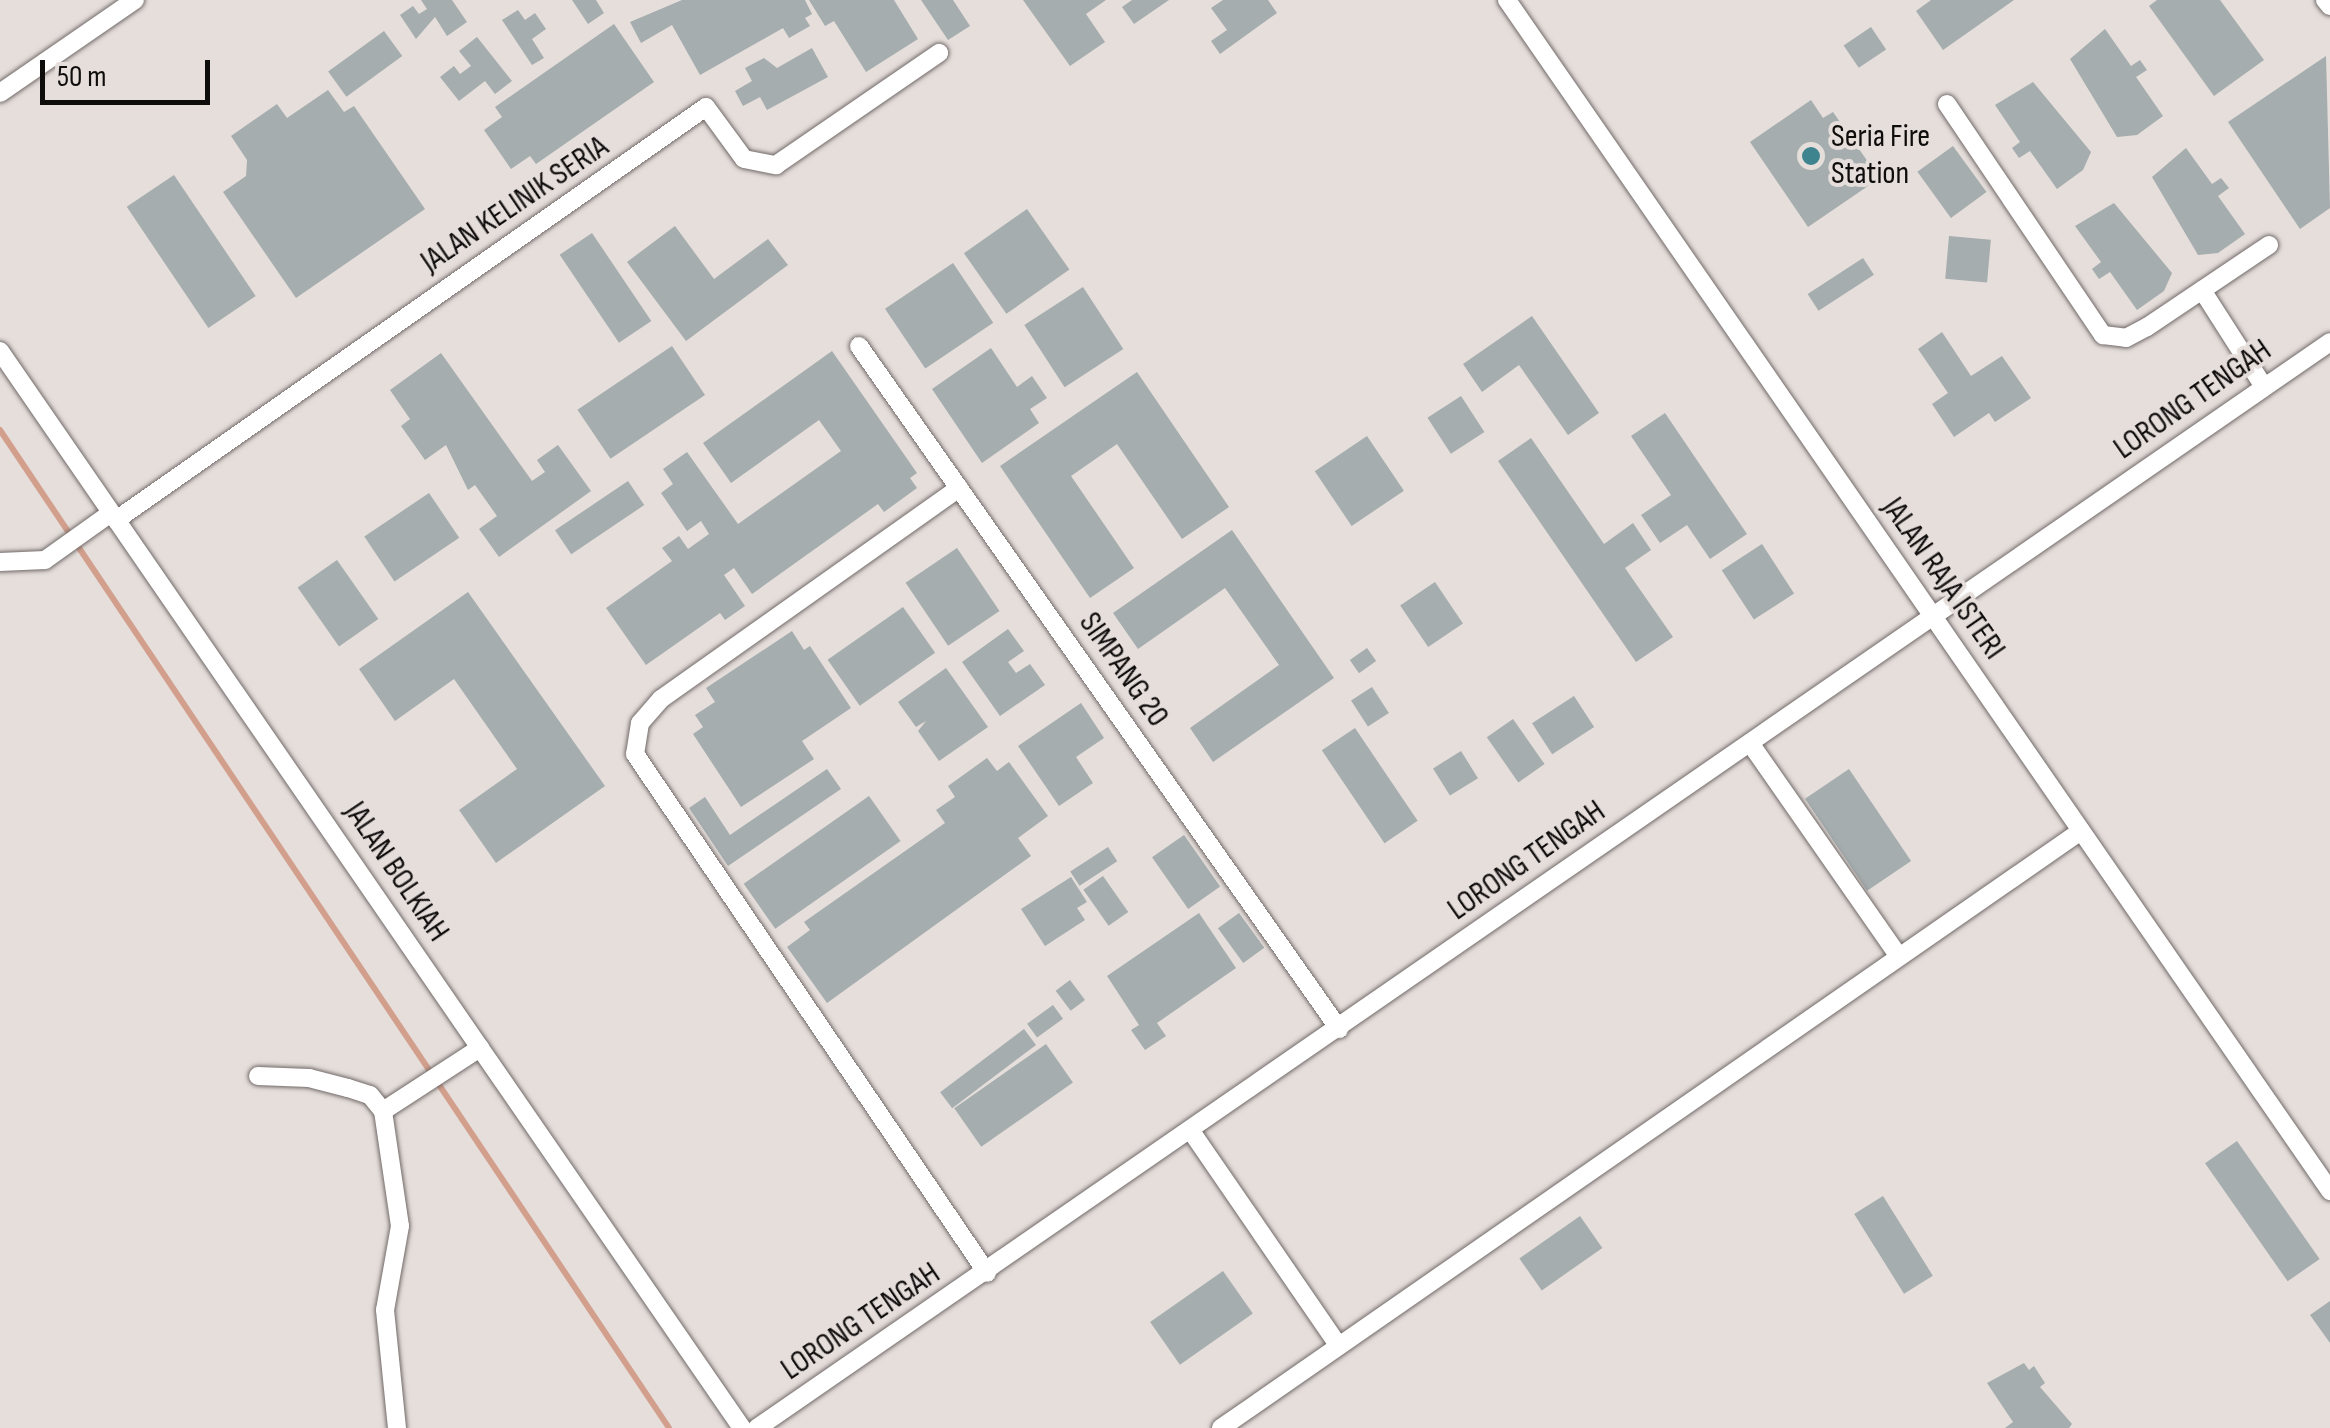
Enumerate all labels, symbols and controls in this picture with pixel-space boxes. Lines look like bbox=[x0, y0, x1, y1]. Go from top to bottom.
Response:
scale bar bbox=[45, 40, 215, 102]
text: 50 m bbox=[57, 59, 106, 95]
place label: Seria Fire Station bbox=[1831, 119, 1930, 194]
street label: JALAN KELINIK SERIA bbox=[414, 128, 616, 282]
marker: Seria Fire Station bbox=[1800, 145, 1822, 167]
street label: LORONG TENGAH bbox=[2107, 332, 2279, 468]
street label: JALAN RAJA ISTERI bbox=[1873, 491, 2013, 667]
street label: SIMPANG 20 bbox=[1070, 606, 1176, 734]
street label: LORONG TENGAH bbox=[1441, 793, 1613, 929]
street label: JALAN BOLKIAH bbox=[335, 795, 457, 949]
street label: LORONG TENGAH bbox=[774, 1255, 948, 1389]

